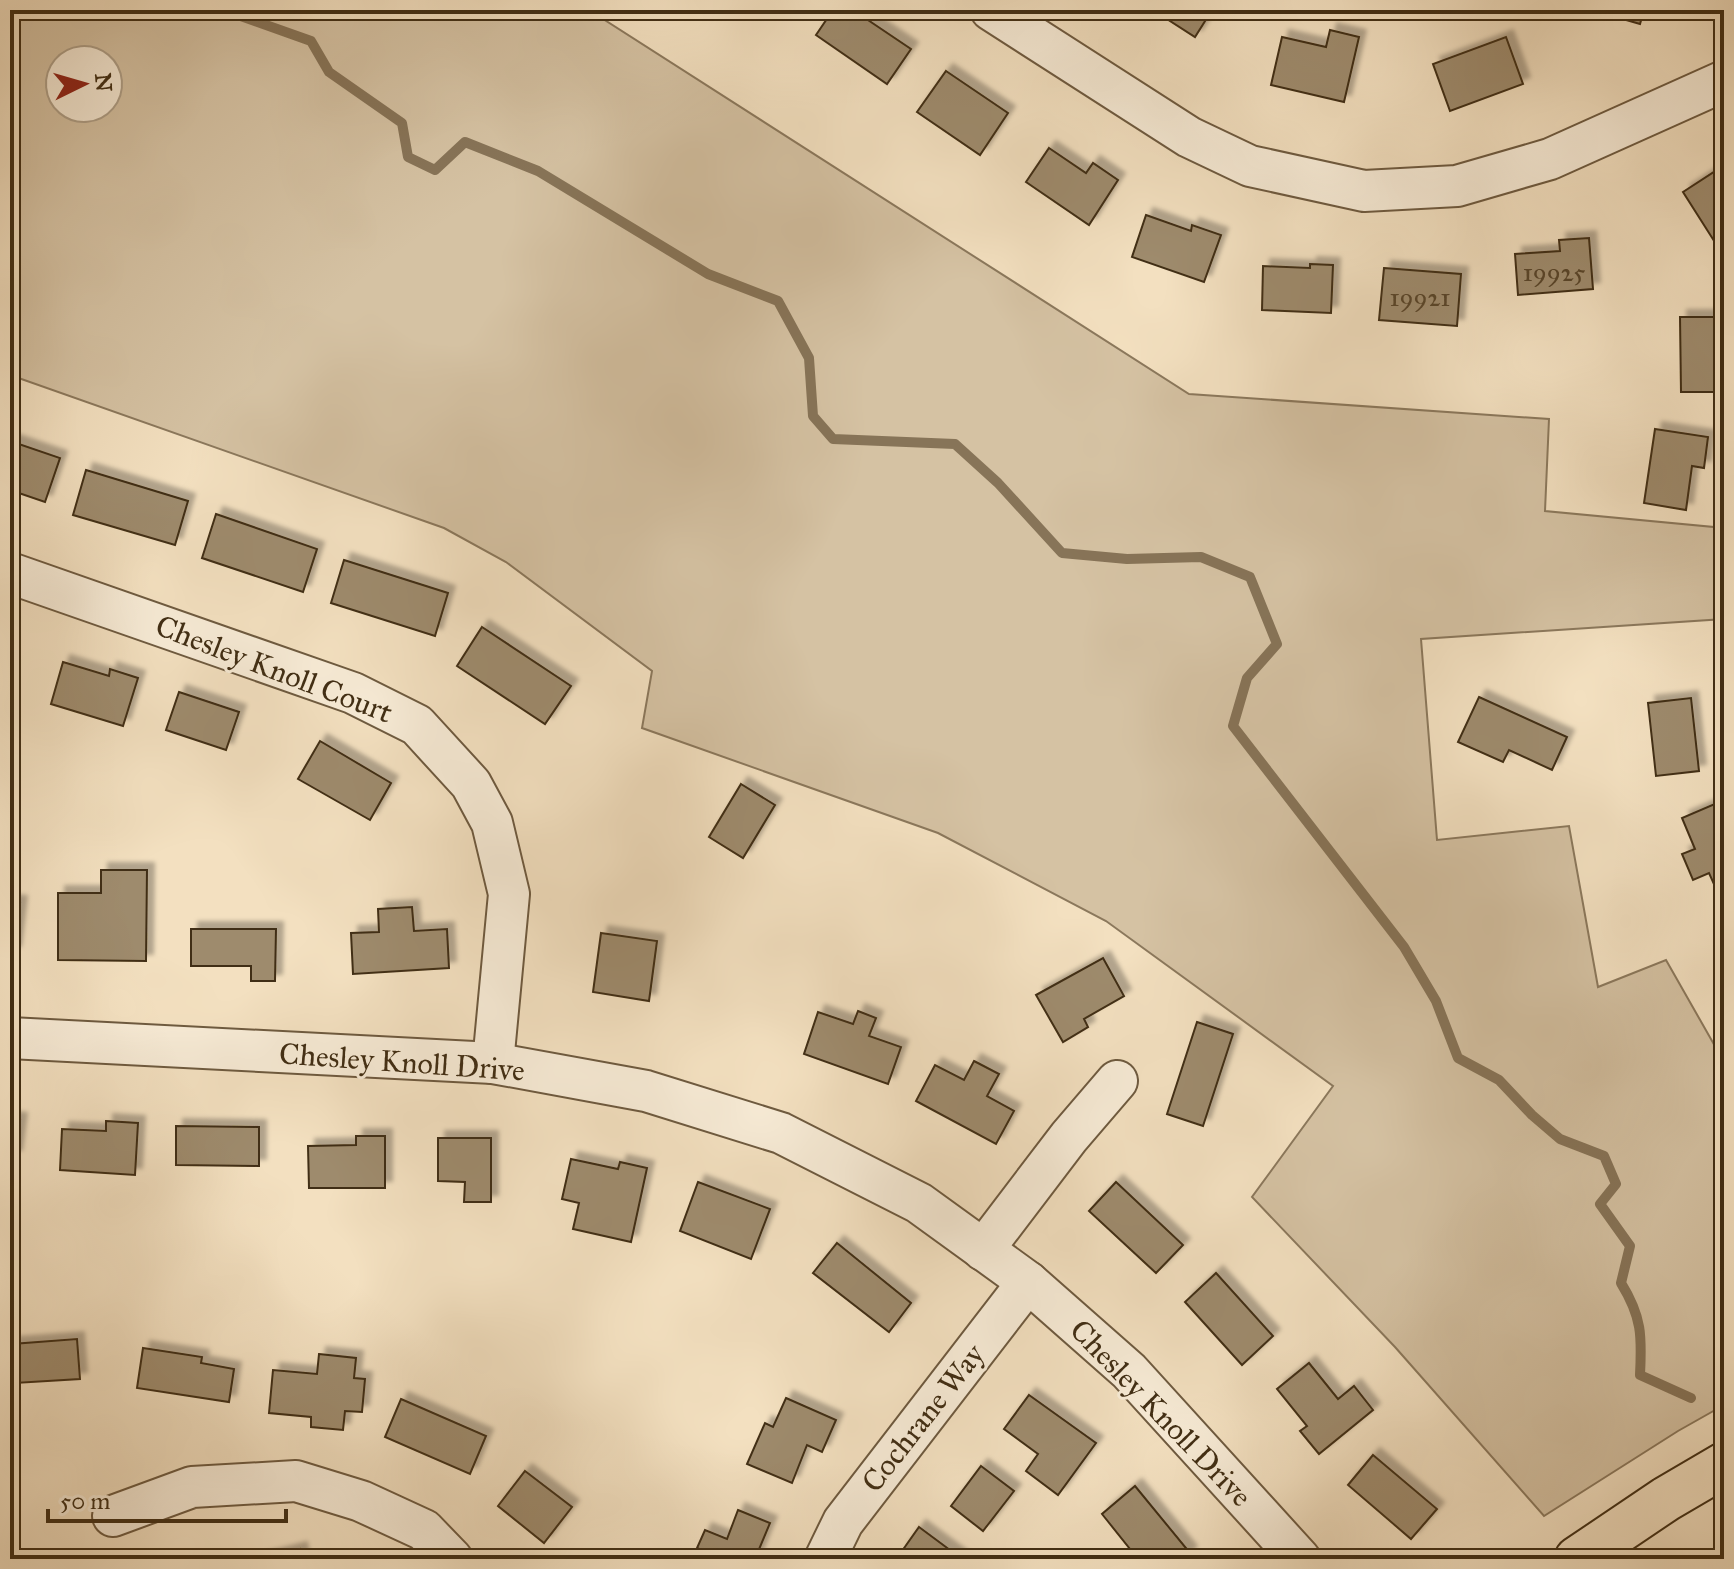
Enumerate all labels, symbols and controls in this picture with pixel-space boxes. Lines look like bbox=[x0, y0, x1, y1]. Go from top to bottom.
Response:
north arrow bbox=[44, 44, 124, 124]
text: N bbox=[89, 72, 118, 93]
house number: 19925 bbox=[1523, 256, 1585, 288]
house number: 19921 bbox=[1389, 281, 1451, 313]
street label: Chesley Knoll Court bbox=[151, 607, 398, 731]
street label: Chesley Knoll Drive bbox=[278, 1035, 526, 1089]
street label: Chesley Knoll Drive bbox=[1063, 1312, 1259, 1514]
street label: Cochrane Way bbox=[854, 1336, 992, 1499]
scale bar bbox=[48, 1473, 286, 1523]
text: 50 m bbox=[60, 1486, 110, 1516]

